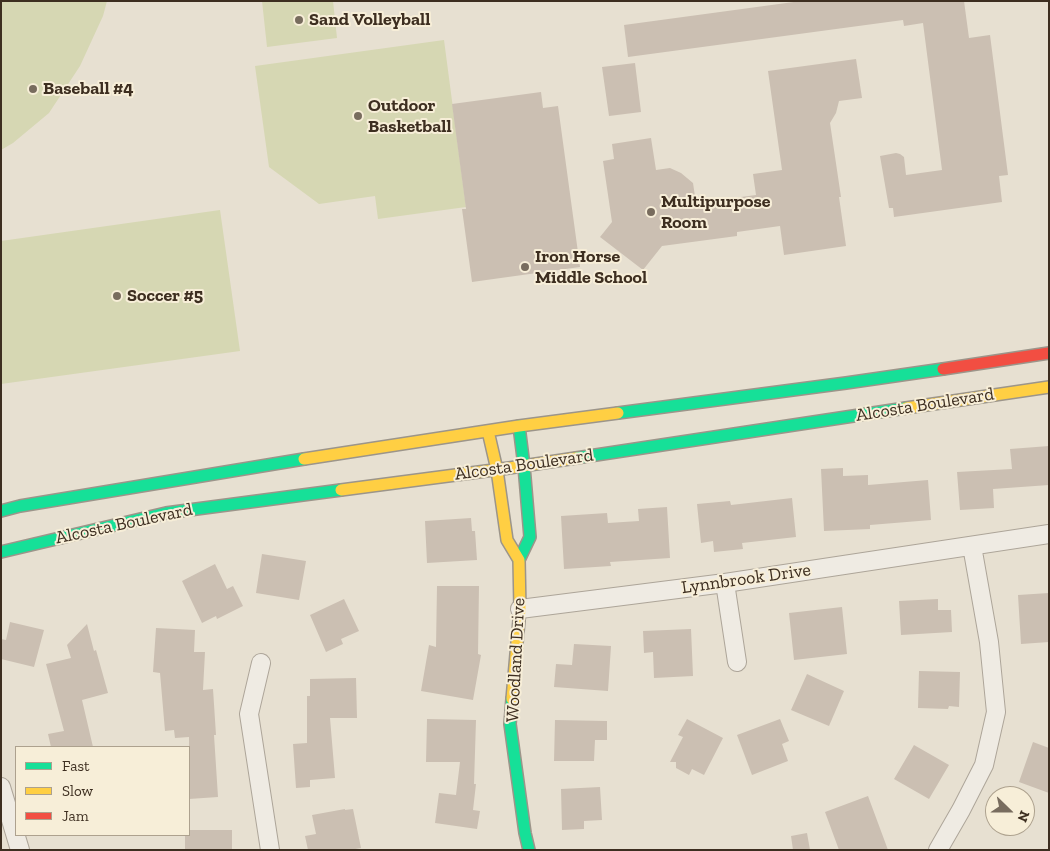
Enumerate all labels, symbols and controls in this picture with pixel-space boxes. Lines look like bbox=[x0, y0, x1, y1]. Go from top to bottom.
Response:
place label: Sand Volleyball bbox=[309, 9, 430, 31]
marker: Sand Volleyball bbox=[293, 14, 305, 26]
place label: Baseball #4 bbox=[43, 78, 134, 100]
marker: Baseball #4 bbox=[27, 83, 39, 95]
place label: Outdoor Basketball bbox=[368, 95, 452, 138]
marker: Outdoor Basketball bbox=[352, 110, 364, 122]
place label: Multipurpose Room bbox=[661, 191, 770, 233]
marker: Multipurpose Room bbox=[645, 206, 657, 218]
place label: Iron Horse Middle School bbox=[535, 246, 647, 288]
marker: Iron Horse Middle School bbox=[519, 261, 531, 273]
place label: Soccer #5 bbox=[127, 285, 203, 307]
marker: Soccer #5 bbox=[111, 290, 123, 302]
street label: Alcosta Boulevard bbox=[854, 383, 996, 427]
street label: Alcosta Boulevard bbox=[453, 445, 595, 485]
street label: Alcosta Boulevard bbox=[53, 499, 195, 549]
street label: Lynnbrook Drive bbox=[680, 559, 812, 599]
street label: Woodland Drive bbox=[502, 597, 530, 723]
legend bbox=[15, 746, 190, 836]
text: Fast bbox=[62, 757, 90, 775]
text: Slow bbox=[62, 782, 93, 800]
north arrow bbox=[985, 786, 1035, 836]
text: Jam bbox=[62, 807, 89, 825]
text: N bbox=[1014, 808, 1033, 825]

